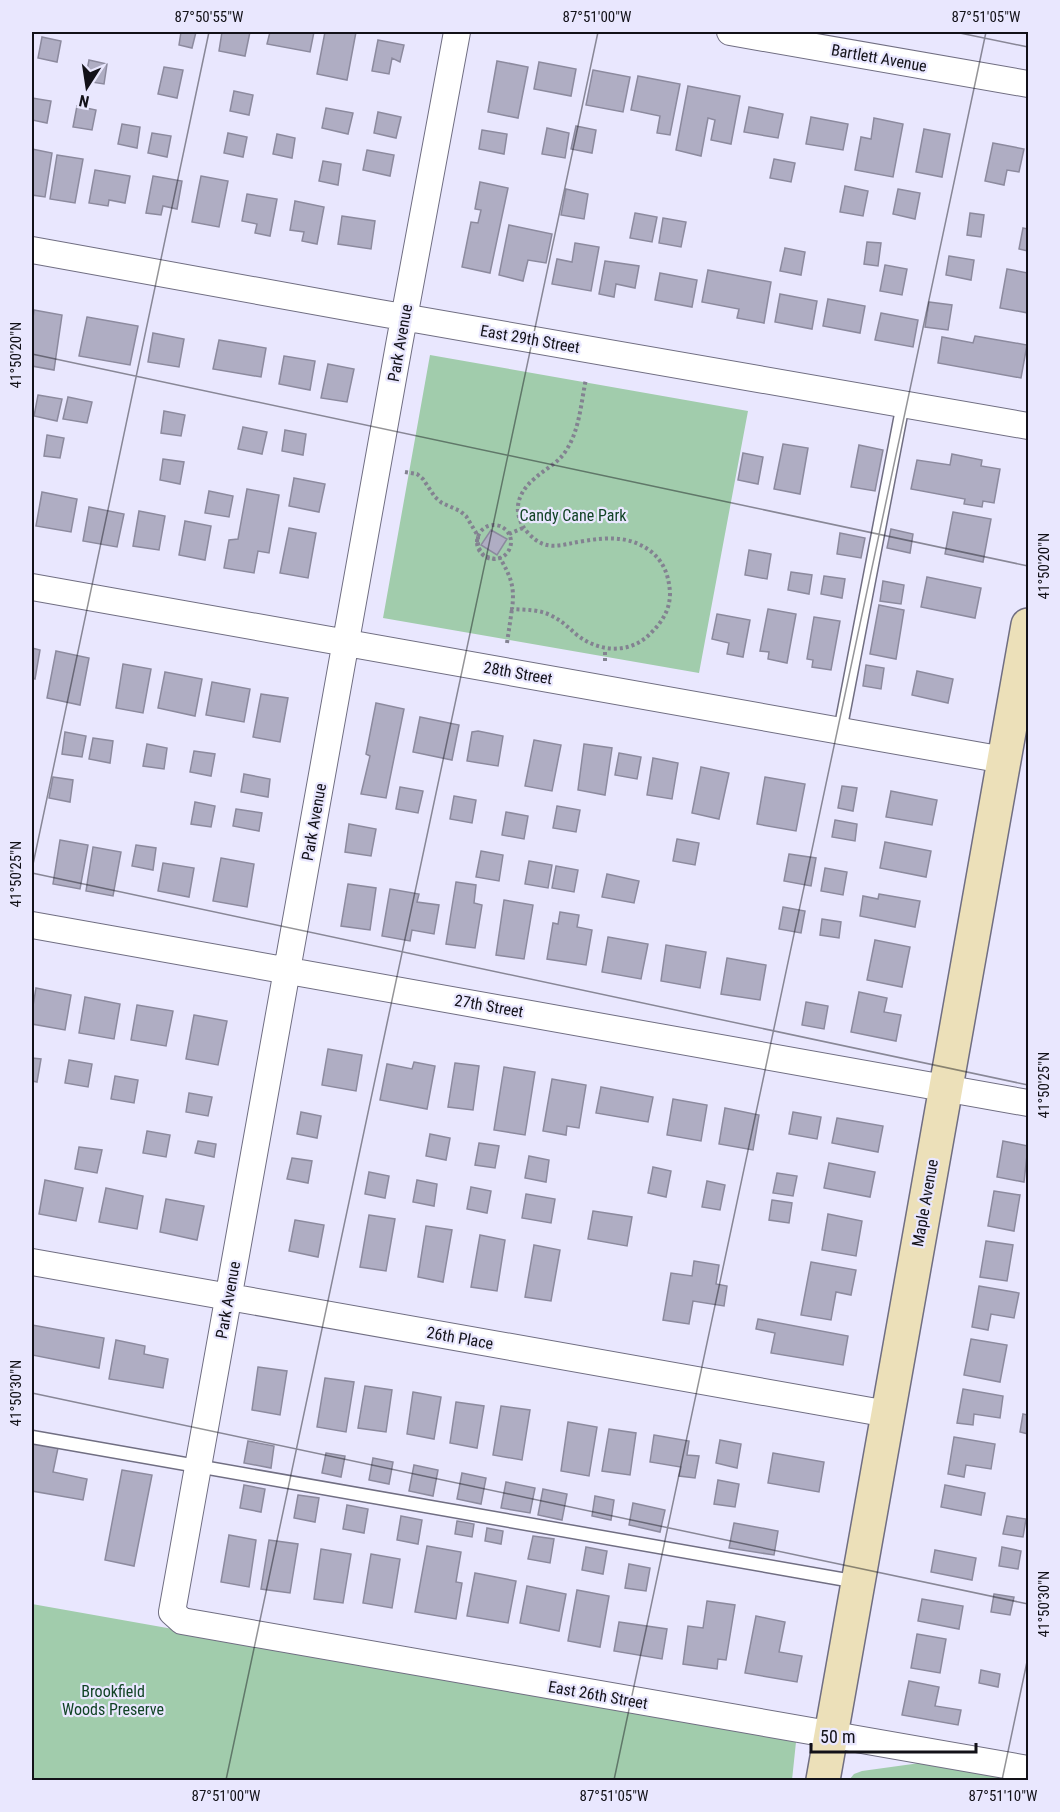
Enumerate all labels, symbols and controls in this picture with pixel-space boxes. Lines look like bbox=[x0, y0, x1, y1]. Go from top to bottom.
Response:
text: 87°50'55"W bbox=[175, 8, 244, 26]
text: 87°51'00"W bbox=[563, 8, 632, 26]
text: 87°51'05"W bbox=[952, 8, 1021, 26]
street label: Bartlett Avenue bbox=[830, 40, 928, 76]
north arrow bbox=[57, 57, 117, 117]
text: N bbox=[77, 91, 91, 111]
street label: Park Avenue bbox=[384, 303, 416, 383]
street label: East 29th Street bbox=[479, 321, 582, 357]
text: 41°50'20"N bbox=[7, 322, 25, 388]
park label: Candy Cane Park bbox=[520, 506, 627, 525]
text: 41°50'20"N bbox=[1035, 533, 1053, 599]
street label: 28th Street bbox=[482, 658, 554, 688]
street label: Park Avenue bbox=[298, 782, 330, 862]
text: 41°50'25"N bbox=[7, 841, 25, 907]
street label: 27th Street bbox=[453, 991, 525, 1021]
text: 41°50'25"N bbox=[1035, 1052, 1053, 1118]
street label: Maple Avenue bbox=[908, 1158, 942, 1248]
street label: Park Avenue bbox=[212, 1260, 244, 1340]
street label: 26th Place bbox=[425, 1323, 495, 1353]
text: 41°50'30"N bbox=[7, 1360, 25, 1426]
text: 41°50'30"N bbox=[1035, 1571, 1053, 1637]
street label: East 26th Street bbox=[547, 1677, 650, 1713]
park label: Brookfield Woods Preserve bbox=[62, 1682, 164, 1719]
scale bar bbox=[811, 1716, 976, 1754]
text: 50 m bbox=[820, 1726, 855, 1747]
text: 87°51'00"W bbox=[192, 1787, 261, 1805]
text: 87°51'05"W bbox=[580, 1787, 649, 1805]
text: 87°51'10"W bbox=[969, 1787, 1038, 1805]

